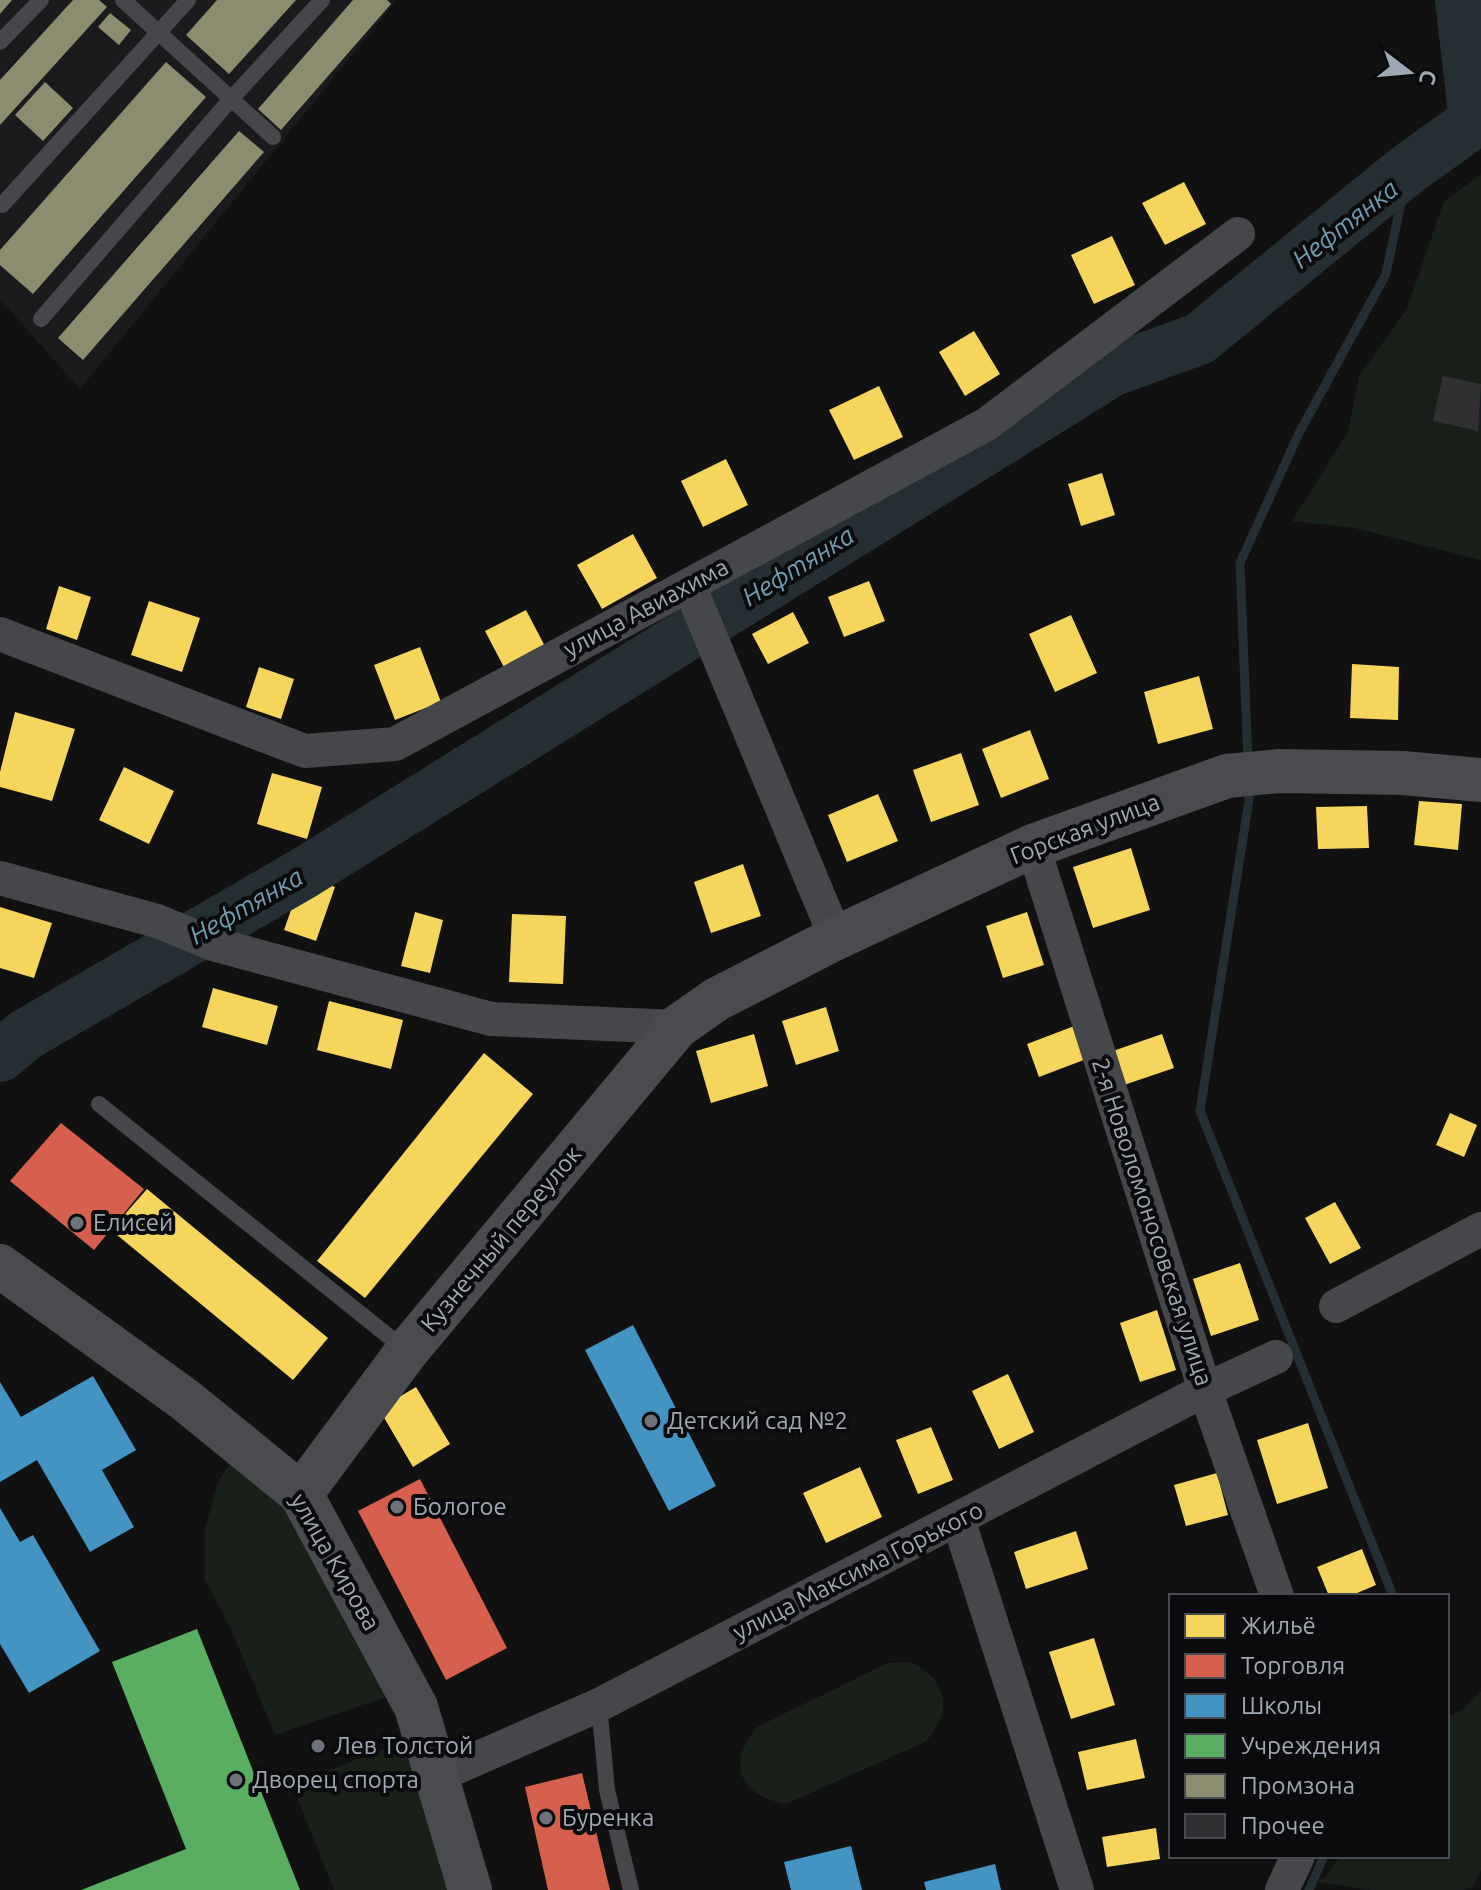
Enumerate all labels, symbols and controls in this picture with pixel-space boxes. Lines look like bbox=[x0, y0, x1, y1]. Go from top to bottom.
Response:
north arrow bbox=[1369, 32, 1449, 112]
text: С bbox=[1415, 67, 1443, 88]
water label: Нефтянка bbox=[1286, 173, 1403, 274]
water label: Нефтянка bbox=[737, 520, 859, 611]
street label: улица Авиахима bbox=[559, 553, 733, 662]
street label: Горская улица bbox=[1006, 788, 1163, 869]
water label: Нефтянка bbox=[184, 862, 308, 950]
street label: 2-я Новоломоносовская улица bbox=[1087, 1055, 1218, 1389]
street label: Кузнечный переулок bbox=[415, 1140, 586, 1337]
place label: Елисей bbox=[93, 1209, 173, 1236]
marker: Елисей bbox=[68, 1214, 86, 1232]
place label: Детский сад №2 bbox=[667, 1407, 848, 1434]
marker: Детский сад №2 bbox=[642, 1412, 660, 1430]
street label: улица Кирова bbox=[285, 1488, 386, 1635]
place label: Бологое bbox=[413, 1493, 507, 1520]
street label: улица Максима Горького bbox=[728, 1496, 987, 1645]
marker: Бологое bbox=[388, 1498, 406, 1516]
legend bbox=[1169, 1594, 1449, 1858]
text: Жильё bbox=[1241, 1612, 1316, 1639]
text: Торговля bbox=[1241, 1652, 1345, 1679]
text: Школы bbox=[1241, 1692, 1322, 1719]
place label: Лев Толстой bbox=[334, 1732, 473, 1759]
text: Учреждения bbox=[1241, 1732, 1381, 1759]
marker: Лев Толстой bbox=[309, 1737, 327, 1755]
place label: Дворец спорта bbox=[252, 1766, 419, 1793]
marker: Дворец спорта bbox=[227, 1771, 245, 1789]
text: Промзона bbox=[1241, 1772, 1355, 1799]
place label: Буренка bbox=[562, 1804, 654, 1831]
marker: Буренка bbox=[537, 1809, 555, 1827]
text: Прочее bbox=[1241, 1812, 1325, 1839]

